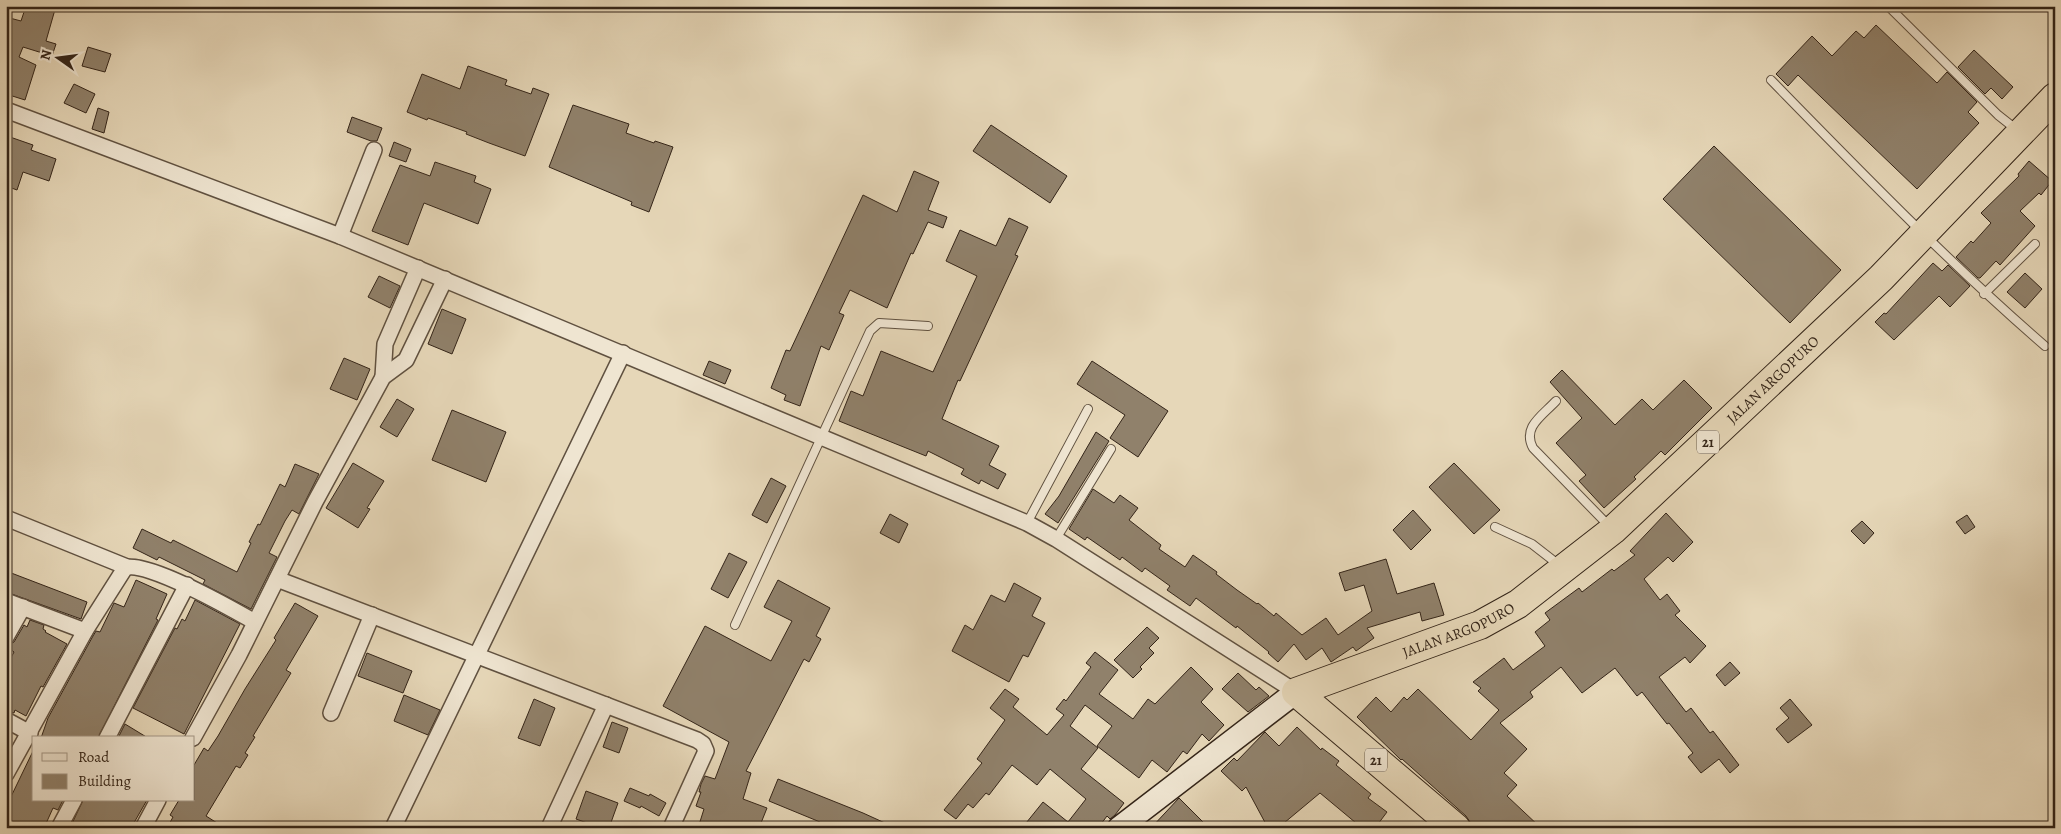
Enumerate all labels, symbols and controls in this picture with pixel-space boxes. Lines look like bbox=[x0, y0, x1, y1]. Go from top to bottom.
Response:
north arrow bbox=[32, 32, 82, 82]
text: N bbox=[35, 48, 56, 62]
street label: JALAN ARGOPURO bbox=[1722, 331, 1823, 428]
road number: 21 bbox=[1697, 431, 1719, 454]
street label: JALAN ARGOPURO bbox=[1400, 598, 1518, 662]
legend bbox=[32, 736, 195, 802]
text: Road bbox=[78, 747, 110, 767]
road number: 21 bbox=[1365, 748, 1387, 772]
text: Building bbox=[78, 771, 131, 791]

